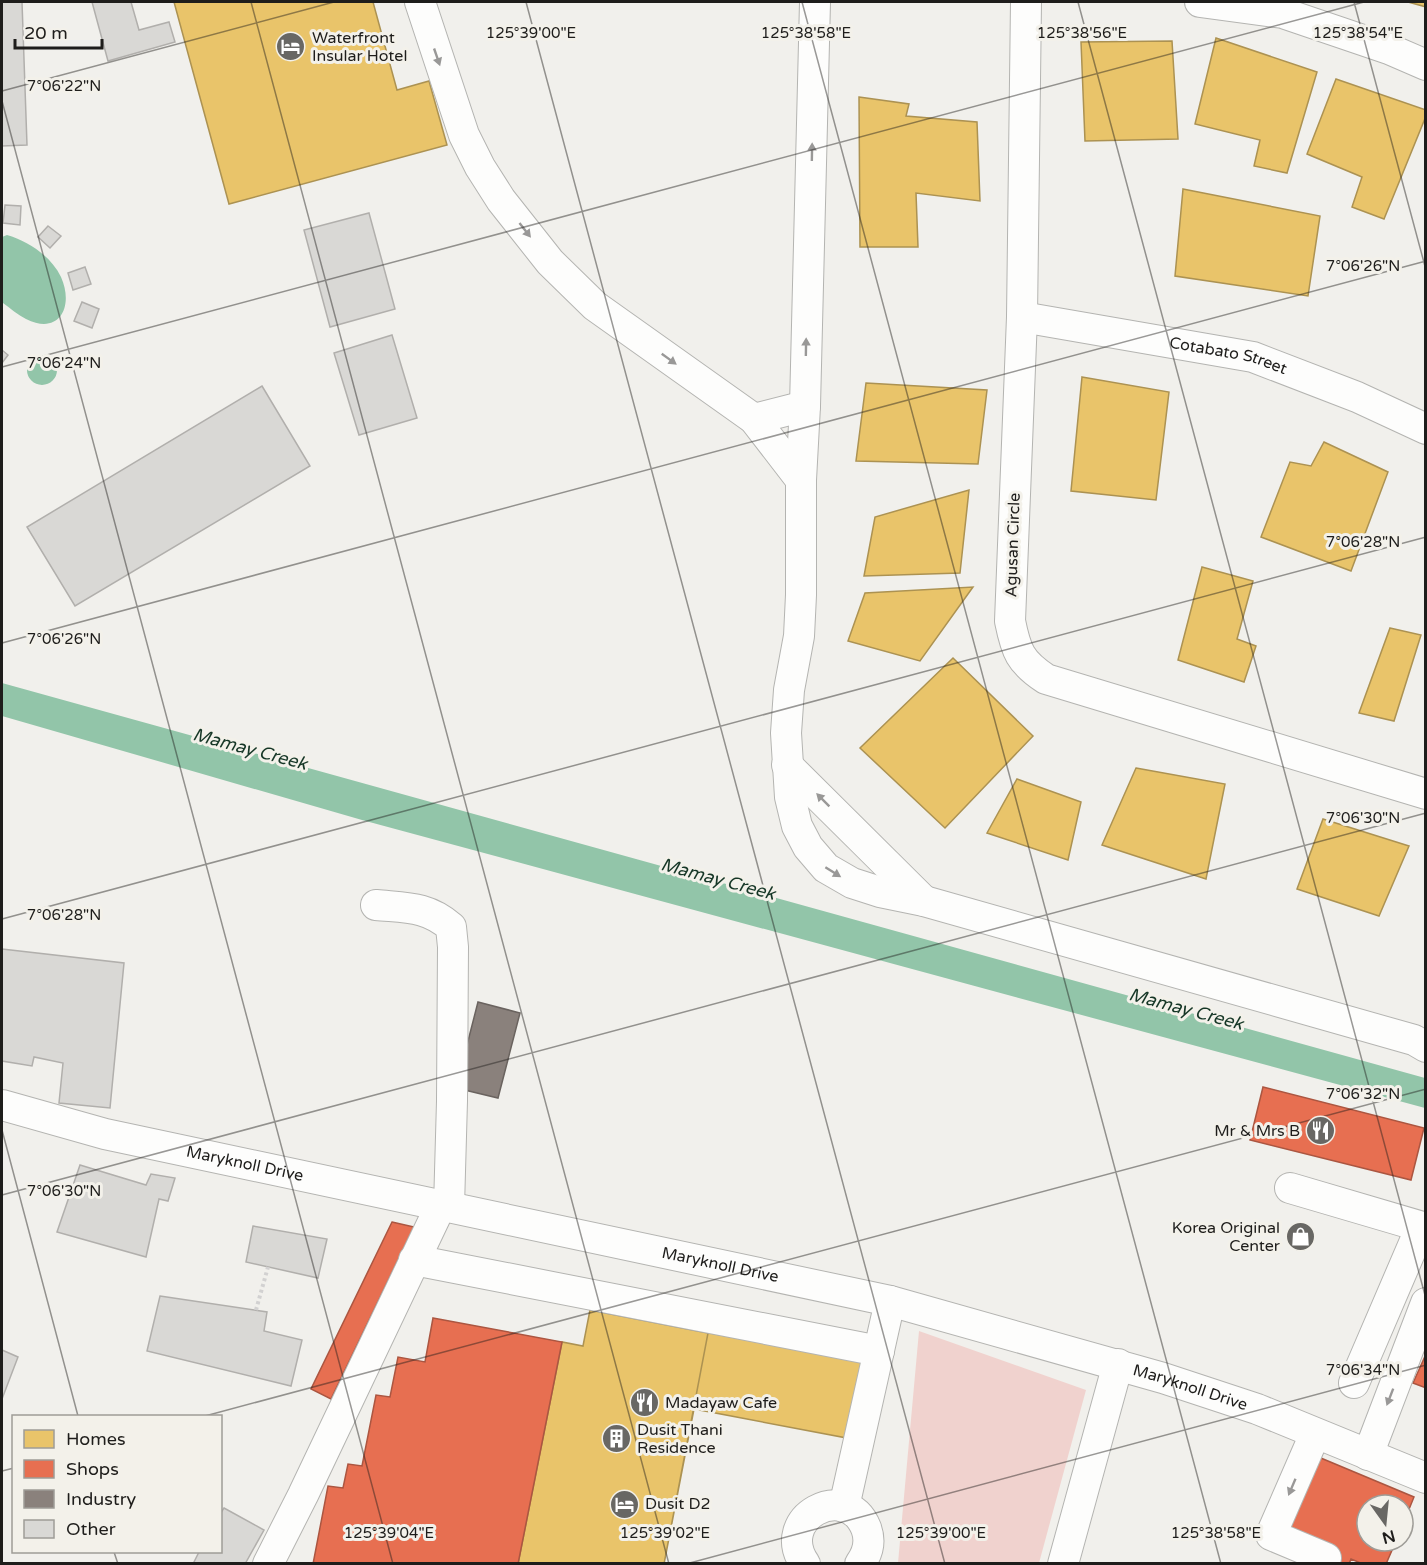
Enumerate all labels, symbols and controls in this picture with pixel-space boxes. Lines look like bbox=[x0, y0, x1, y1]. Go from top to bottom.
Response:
scale bar bbox=[15, 12, 102, 50]
text: 20 m bbox=[24, 22, 68, 44]
text: 125°39'00"E bbox=[486, 24, 576, 42]
text: 125°38'58"E bbox=[761, 24, 851, 42]
text: 125°38'56"E bbox=[1037, 24, 1127, 42]
text: 125°38'54"E bbox=[1313, 24, 1403, 42]
place label: Waterfront Insular Hotel bbox=[312, 28, 407, 66]
hotel icon: Waterfront Insular Hotel bbox=[275, 31, 307, 63]
one-way arrow bbox=[433, 48, 443, 66]
text: 7°06'22"N bbox=[27, 77, 101, 95]
one-way arrow bbox=[807, 143, 816, 162]
one-way arrow bbox=[518, 222, 531, 238]
text: 7°06'26"N bbox=[1326, 257, 1400, 275]
street label: Cotabato Street bbox=[1168, 333, 1290, 379]
one-way arrow bbox=[802, 338, 811, 357]
one-way arrow bbox=[661, 353, 677, 365]
text: 7°06'24"N bbox=[27, 354, 101, 372]
street label: Agusan Circle bbox=[1001, 492, 1025, 598]
text: 7°06'28"N bbox=[1326, 533, 1400, 551]
text: 7°06'26"N bbox=[27, 630, 101, 648]
water label: Mamay Creek bbox=[190, 723, 311, 775]
one-way arrow bbox=[816, 794, 830, 808]
text: 7°06'30"N bbox=[1326, 809, 1400, 827]
water label: Mamay Creek bbox=[658, 853, 779, 905]
one-way arrow bbox=[825, 866, 841, 877]
text: 7°06'28"N bbox=[27, 906, 101, 924]
water label: Mamay Creek bbox=[1126, 983, 1247, 1035]
text: 7°06'32"N bbox=[1326, 1085, 1400, 1103]
restaurant icon: Mr & Mrs B bbox=[1305, 1115, 1337, 1147]
place label: Mr & Mrs B bbox=[1214, 1121, 1300, 1141]
street label: Maryknoll Drive bbox=[185, 1142, 305, 1186]
text: 7°06'30"N bbox=[27, 1182, 101, 1200]
place label: Korea Original Center bbox=[1172, 1218, 1281, 1256]
shop icon: Korea Original Center bbox=[1285, 1221, 1317, 1253]
street label: Maryknoll Drive bbox=[660, 1243, 781, 1287]
street label: Maryknoll Drive bbox=[1131, 1360, 1250, 1415]
text: 7°06'34"N bbox=[1326, 1361, 1400, 1379]
restaurant icon: Madayaw Cafe bbox=[628, 1387, 660, 1419]
one-way arrow bbox=[1385, 1389, 1395, 1407]
place label: Madayaw Cafe bbox=[665, 1393, 777, 1413]
legend bbox=[12, 1415, 222, 1553]
place label: Dusit Thani Residence bbox=[637, 1420, 723, 1458]
building icon: Dusit Thani Residence bbox=[600, 1423, 632, 1455]
text: Homes bbox=[66, 1428, 126, 1450]
text: Shops bbox=[66, 1458, 119, 1480]
one-way arrow bbox=[1287, 1479, 1297, 1497]
text: Industry bbox=[66, 1488, 137, 1510]
hotel icon: Dusit D2 bbox=[608, 1488, 640, 1520]
north arrow bbox=[1355, 1493, 1415, 1553]
place label: Dusit D2 bbox=[645, 1494, 711, 1514]
text: Other bbox=[66, 1518, 116, 1540]
text: 125°39'04"E bbox=[344, 1524, 434, 1542]
text: 125°39'02"E bbox=[620, 1524, 710, 1542]
text: 125°39'00"E bbox=[896, 1524, 986, 1542]
text: 125°38'58"E bbox=[1171, 1524, 1261, 1542]
text: N bbox=[1380, 1525, 1397, 1548]

